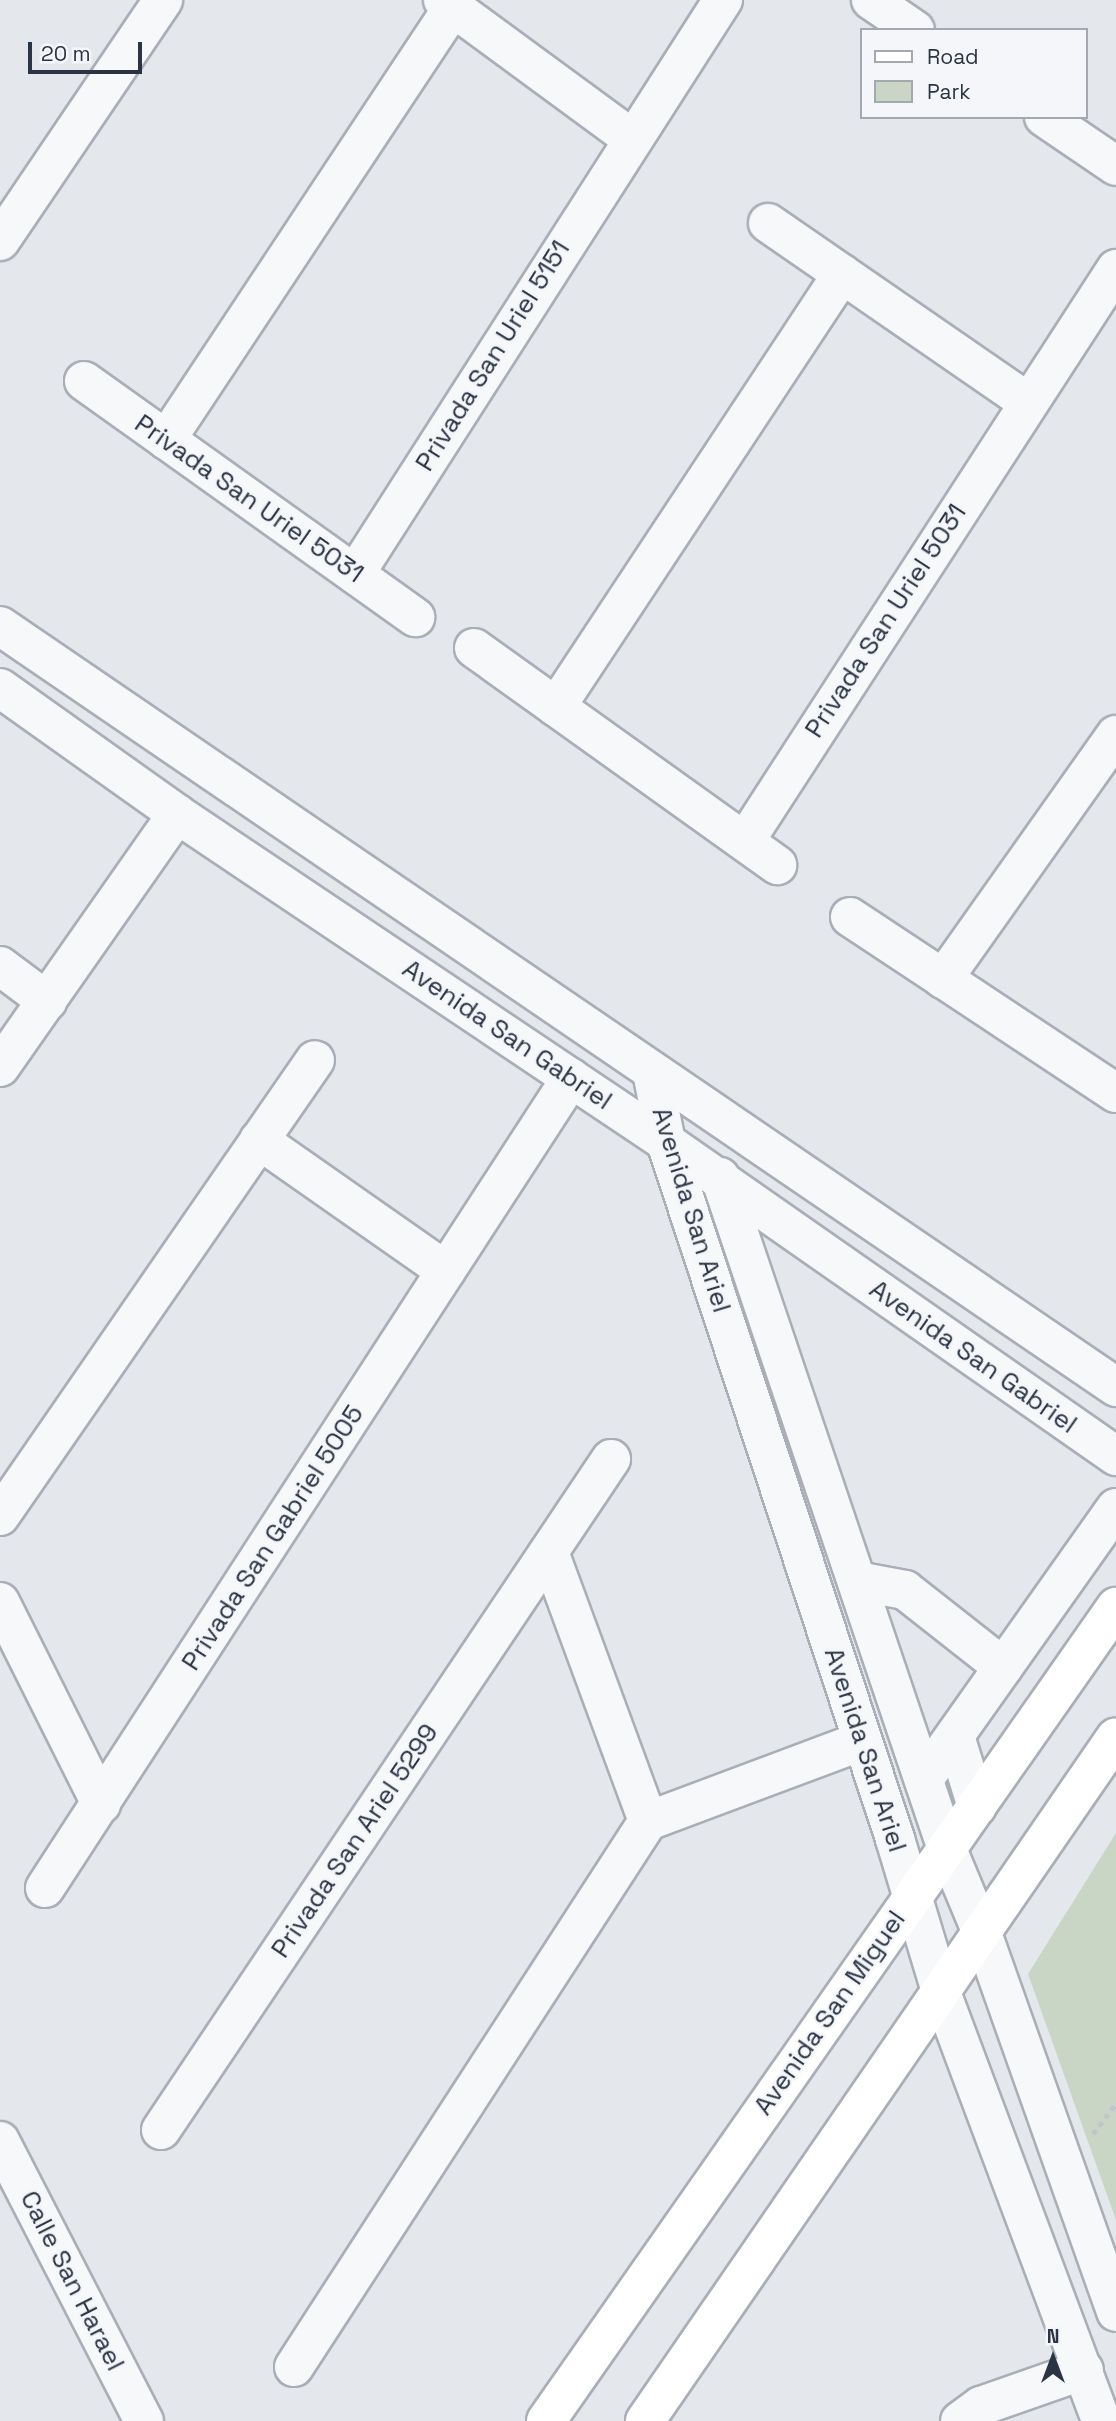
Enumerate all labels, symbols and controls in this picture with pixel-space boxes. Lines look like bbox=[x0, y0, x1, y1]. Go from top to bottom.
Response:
scale bar bbox=[32, 28, 145, 72]
legend bbox=[860, 28, 1088, 119]
text: 20 m bbox=[41, 40, 91, 67]
text: Road bbox=[927, 43, 979, 70]
text: Park bbox=[927, 78, 971, 105]
street label: Privada San Uriel 5151 bbox=[409, 235, 577, 477]
street label: Privada San Uriel 5031 bbox=[129, 408, 369, 590]
street label: Privada San Uriel 5031 bbox=[799, 498, 973, 744]
street label: Avenida San Gabriel bbox=[396, 953, 618, 1117]
street label: Avenida San Ariel bbox=[645, 1103, 737, 1317]
street label: Avenida San Gabriel bbox=[863, 1274, 1083, 1440]
street label: Privada San Gabriel 5005 bbox=[176, 1400, 370, 1676]
street label: Avenida San Ariel bbox=[817, 1644, 913, 1856]
street label: Privada San Ariel 5299 bbox=[265, 1718, 445, 1964]
street label: Avenida San Miguel bbox=[748, 1905, 912, 2121]
street label: Calle San Harael bbox=[13, 2186, 131, 2376]
north arrow bbox=[1018, 2323, 1088, 2393]
text: N bbox=[1047, 2324, 1059, 2349]

